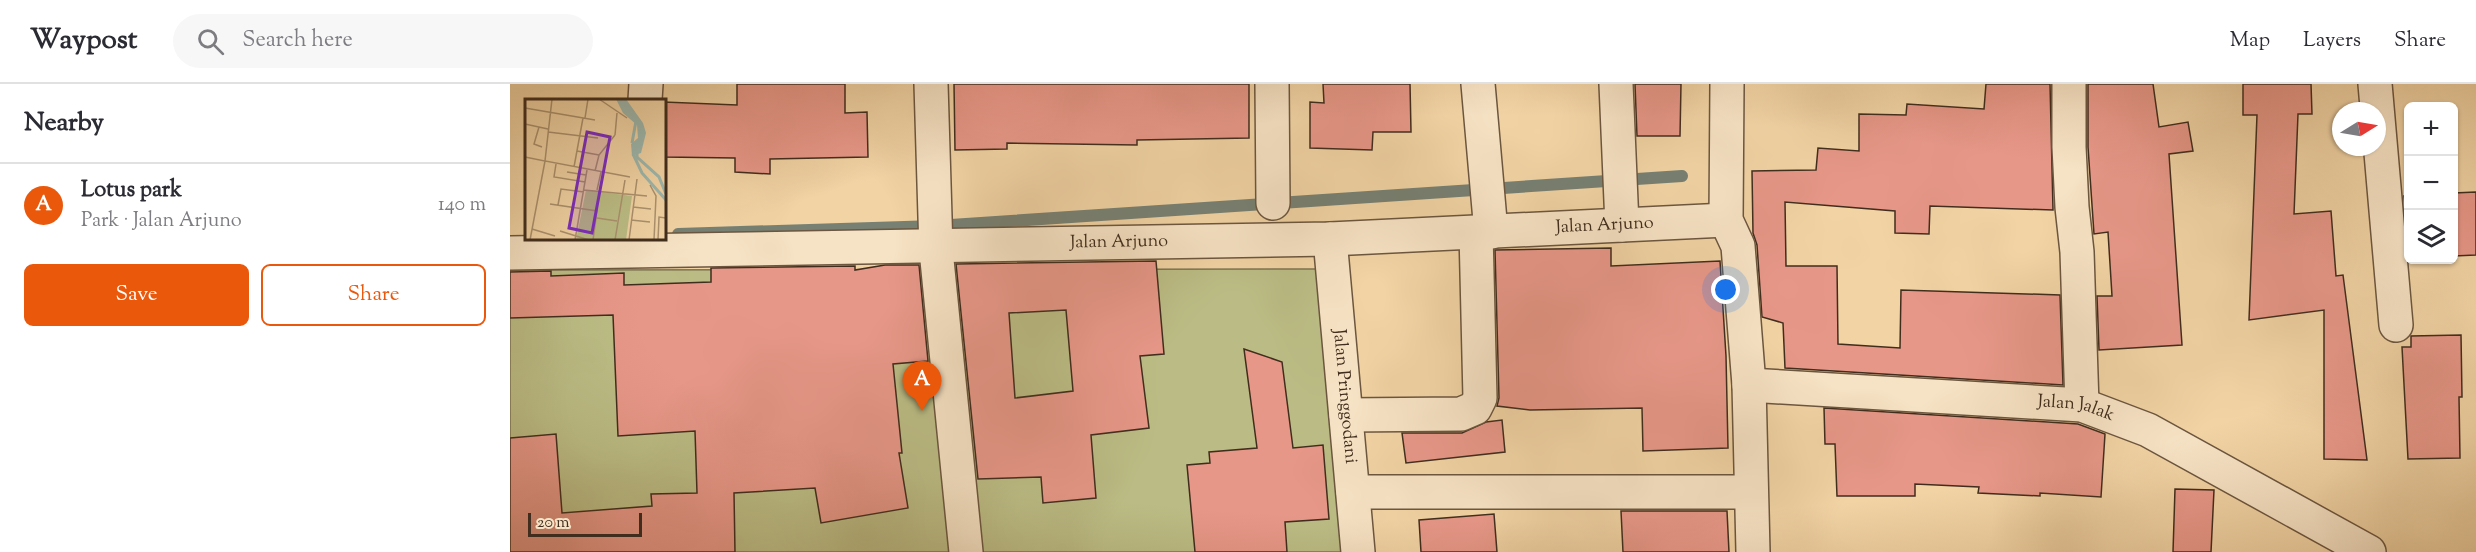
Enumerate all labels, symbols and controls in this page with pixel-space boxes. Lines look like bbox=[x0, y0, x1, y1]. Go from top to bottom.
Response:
search box bbox=[173, 14, 593, 68]
text: Waypost bbox=[30, 21, 137, 61]
icon: search bbox=[194, 25, 227, 58]
text: Search here bbox=[242, 25, 353, 57]
text: Map bbox=[2230, 26, 2270, 56]
text: Layers bbox=[2303, 26, 2361, 56]
text: Share bbox=[2394, 26, 2446, 56]
inset map bbox=[525, 99, 666, 240]
north arrow bbox=[2332, 102, 2386, 156]
map controls bbox=[2404, 102, 2458, 264]
button: + bbox=[2404, 102, 2458, 156]
text: Nearby bbox=[24, 105, 104, 142]
button: − bbox=[2404, 156, 2458, 210]
text: Lotus park bbox=[81, 175, 182, 207]
text: A bbox=[35, 191, 52, 220]
text: 140 m bbox=[438, 191, 486, 220]
text: Park · Jalan Arjuno bbox=[81, 207, 242, 236]
street label: Jalan Arjuno bbox=[1554, 210, 1654, 241]
button: layers bbox=[2404, 210, 2458, 264]
street label: Jalan Arjuno bbox=[1069, 229, 1168, 256]
button: Save bbox=[24, 264, 249, 326]
button: Share bbox=[261, 264, 486, 326]
your location bbox=[1711, 275, 1740, 304]
street label: Jalan Pringgodani bbox=[1325, 327, 1363, 465]
pin: A bbox=[902, 362, 942, 411]
street label: Jalan Jalak bbox=[2036, 389, 2118, 429]
scale bar bbox=[528, 510, 642, 538]
text: 20 m bbox=[537, 512, 570, 535]

